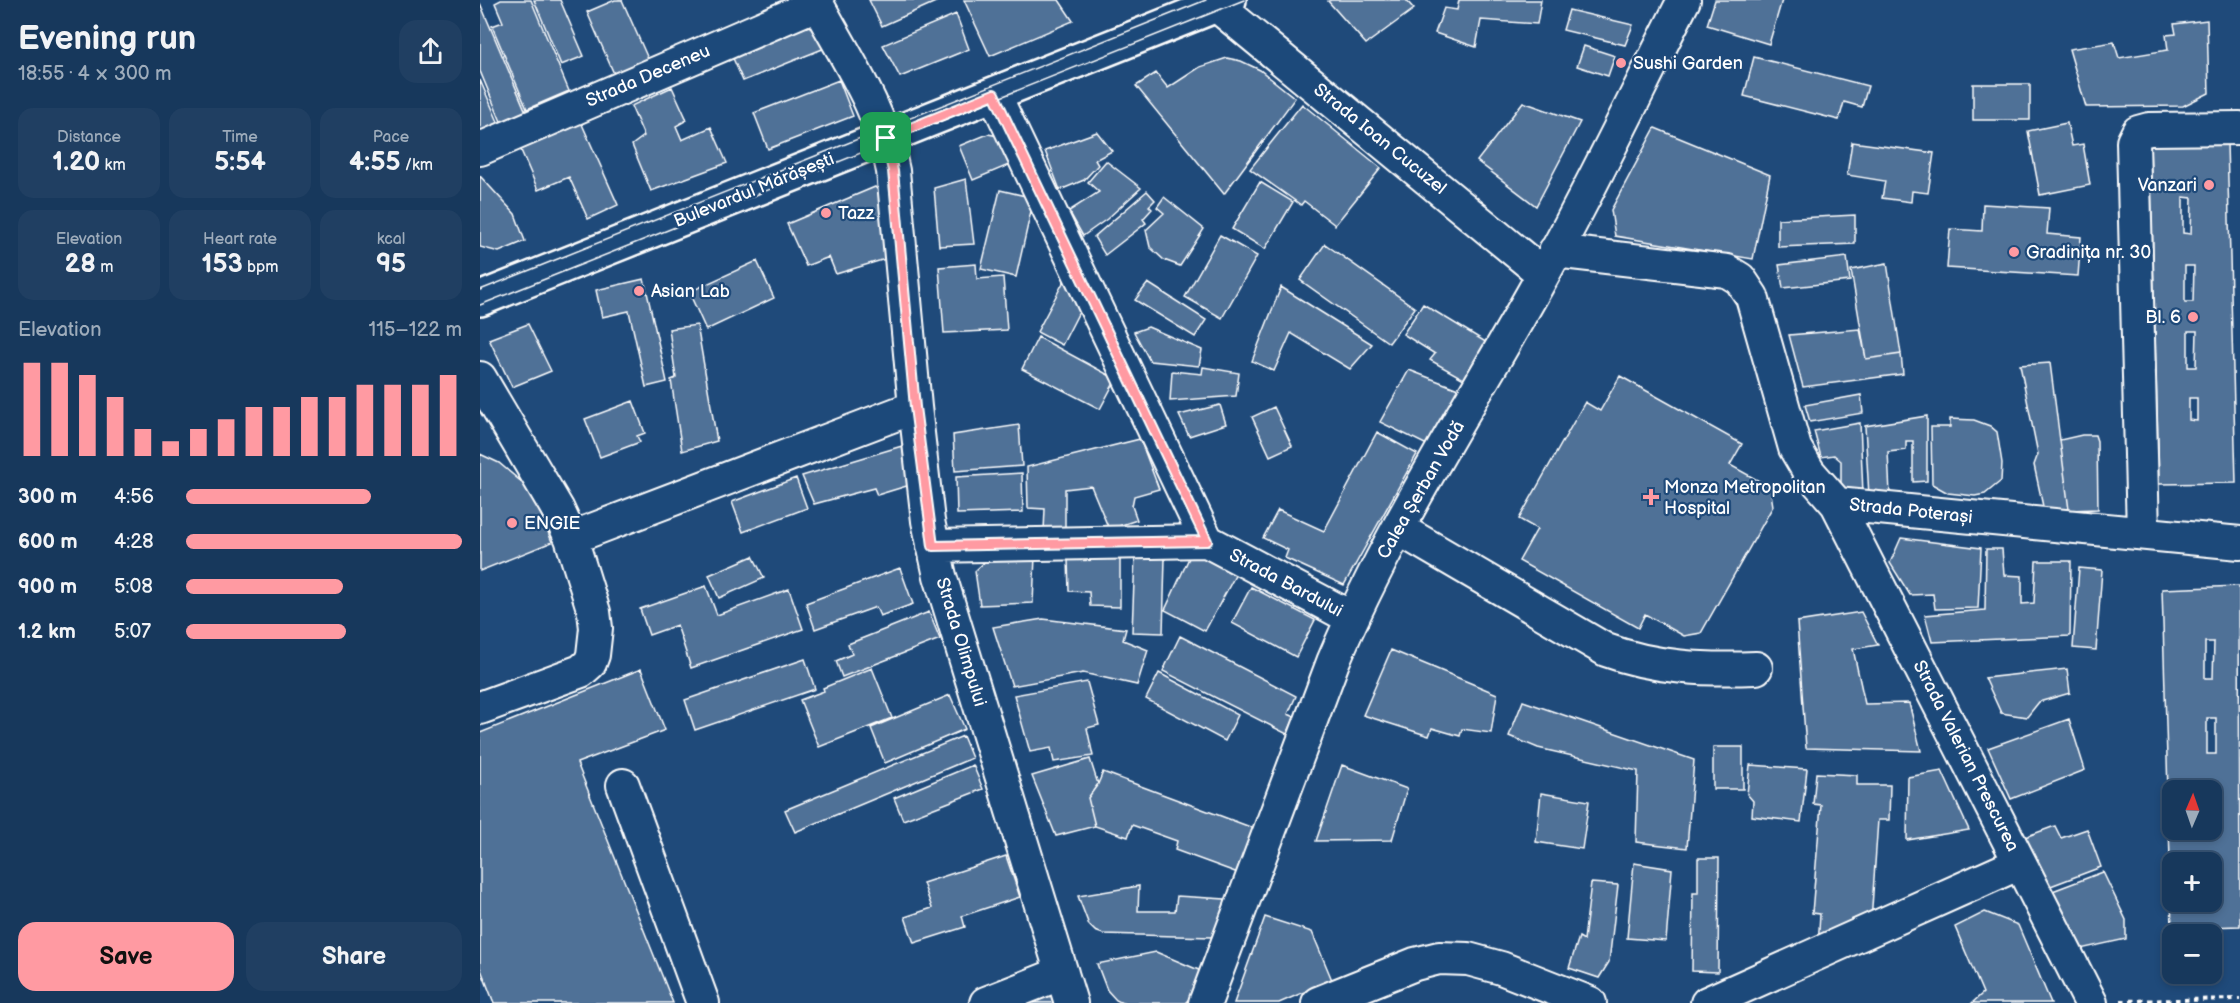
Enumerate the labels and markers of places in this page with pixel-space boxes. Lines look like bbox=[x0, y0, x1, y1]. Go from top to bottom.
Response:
place label: Sushi Garden bbox=[1633, 53, 1743, 74]
marker: Sushi Garden bbox=[1614, 56, 1628, 70]
pin bbox=[860, 112, 911, 163]
place label: Vanzari bbox=[2138, 175, 2197, 196]
marker: Vanzari bbox=[2202, 178, 2216, 192]
place label: Tazz bbox=[838, 203, 875, 224]
marker: Tazz bbox=[819, 206, 833, 220]
place label: Gradinița nr. 30 bbox=[2026, 242, 2151, 263]
marker: Gradinița nr. 30 bbox=[2007, 245, 2021, 259]
place label: Asian Lab bbox=[651, 281, 730, 302]
marker: Asian Lab bbox=[632, 284, 646, 298]
place label: Bl. 6 bbox=[2145, 307, 2181, 328]
marker: Bl. 6 bbox=[2186, 310, 2200, 324]
place label: Monza Metropolitan Hospital bbox=[1664, 477, 1826, 519]
marker: Monza Metropolitan Hospital bbox=[1642, 488, 1660, 506]
place label: ENGIE bbox=[524, 513, 580, 534]
marker: ENGIE bbox=[505, 516, 519, 530]

